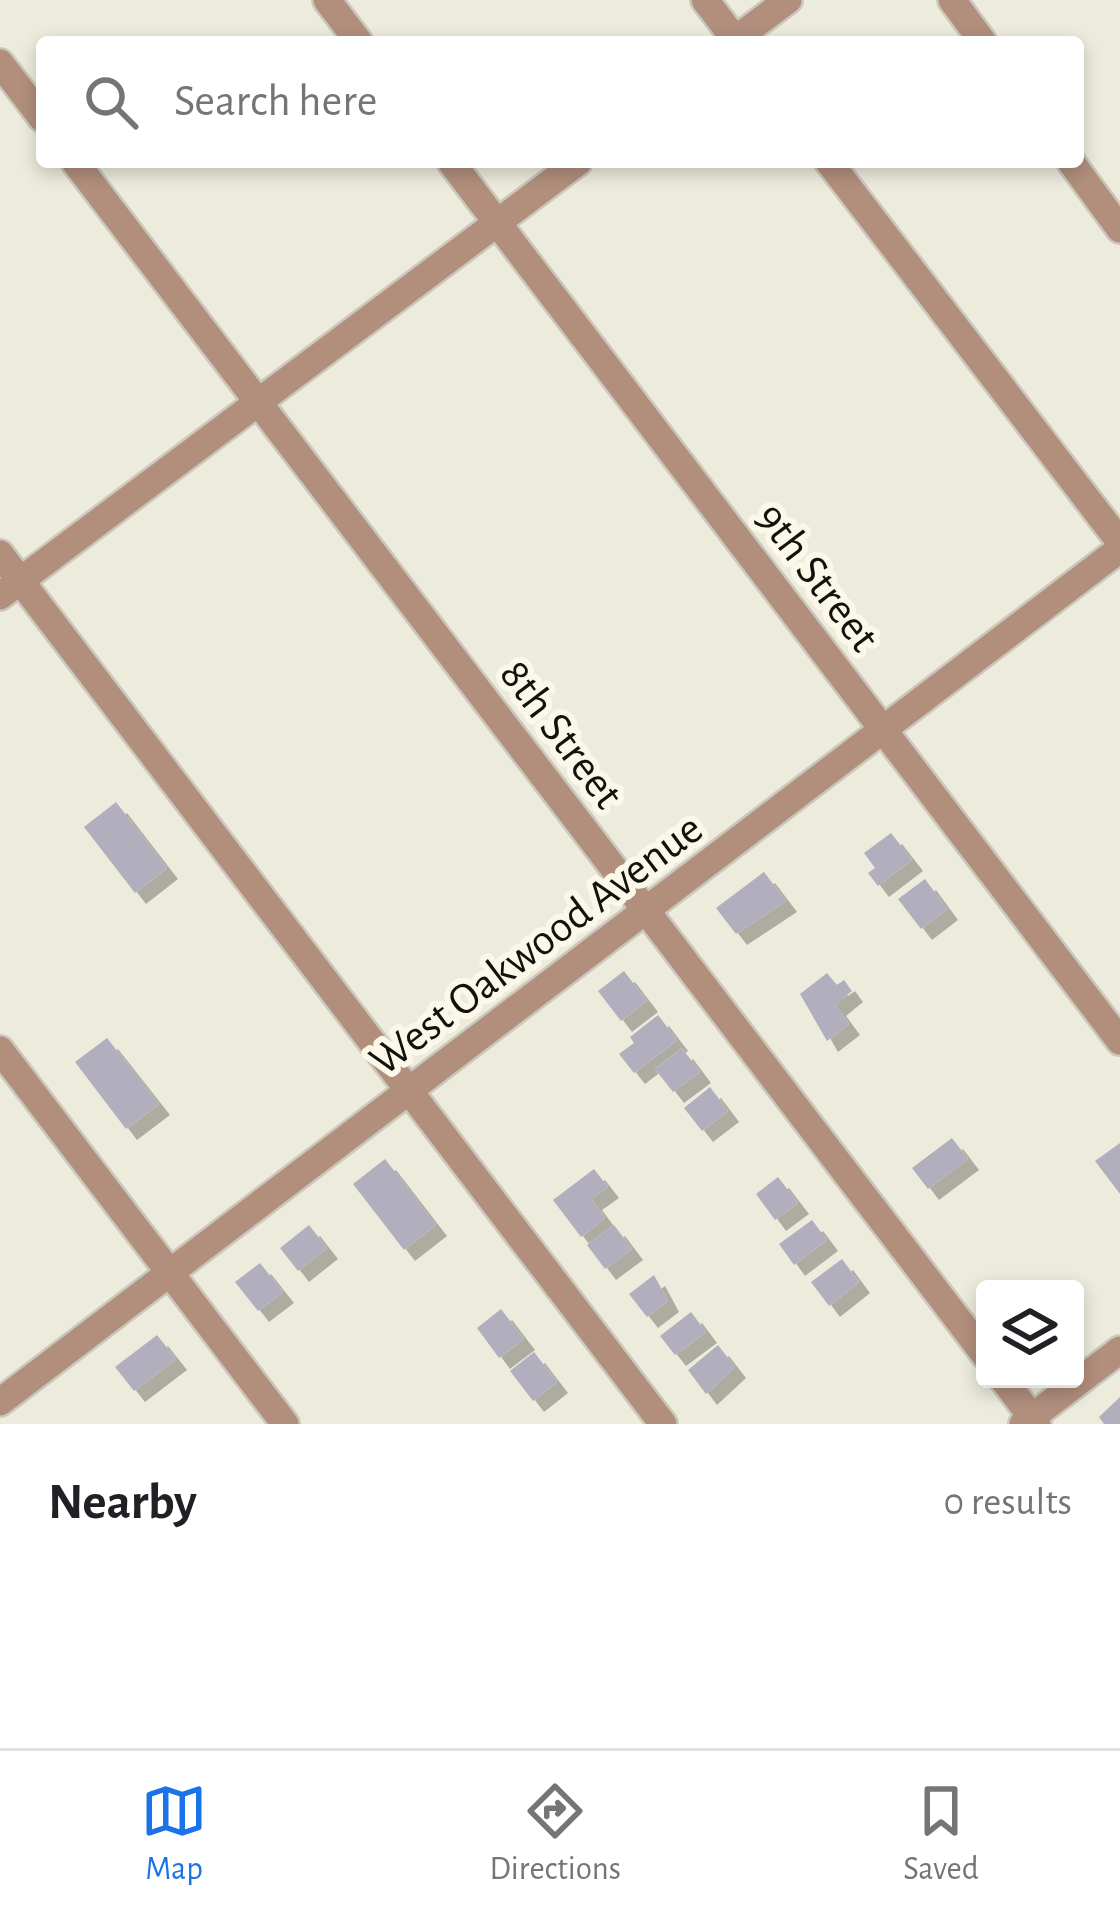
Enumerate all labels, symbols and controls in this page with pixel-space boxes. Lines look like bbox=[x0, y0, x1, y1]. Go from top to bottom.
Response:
search box bbox=[36, 36, 1084, 168]
icon: search bbox=[78, 69, 144, 135]
text: Search here bbox=[174, 79, 377, 124]
street label: 9th Street bbox=[747, 495, 887, 660]
street label: 8th Street bbox=[491, 652, 631, 817]
street label: West Oakwood Avenue bbox=[362, 806, 711, 1084]
map controls bbox=[976, 1280, 1084, 1388]
button: layers bbox=[976, 1280, 1084, 1388]
text: Nearby bbox=[48, 1477, 197, 1528]
text: 0 results bbox=[944, 1483, 1072, 1522]
tab: Map bbox=[141, 1778, 207, 1890]
tab: Directions bbox=[489, 1778, 621, 1890]
tab: Saved bbox=[903, 1778, 979, 1890]

